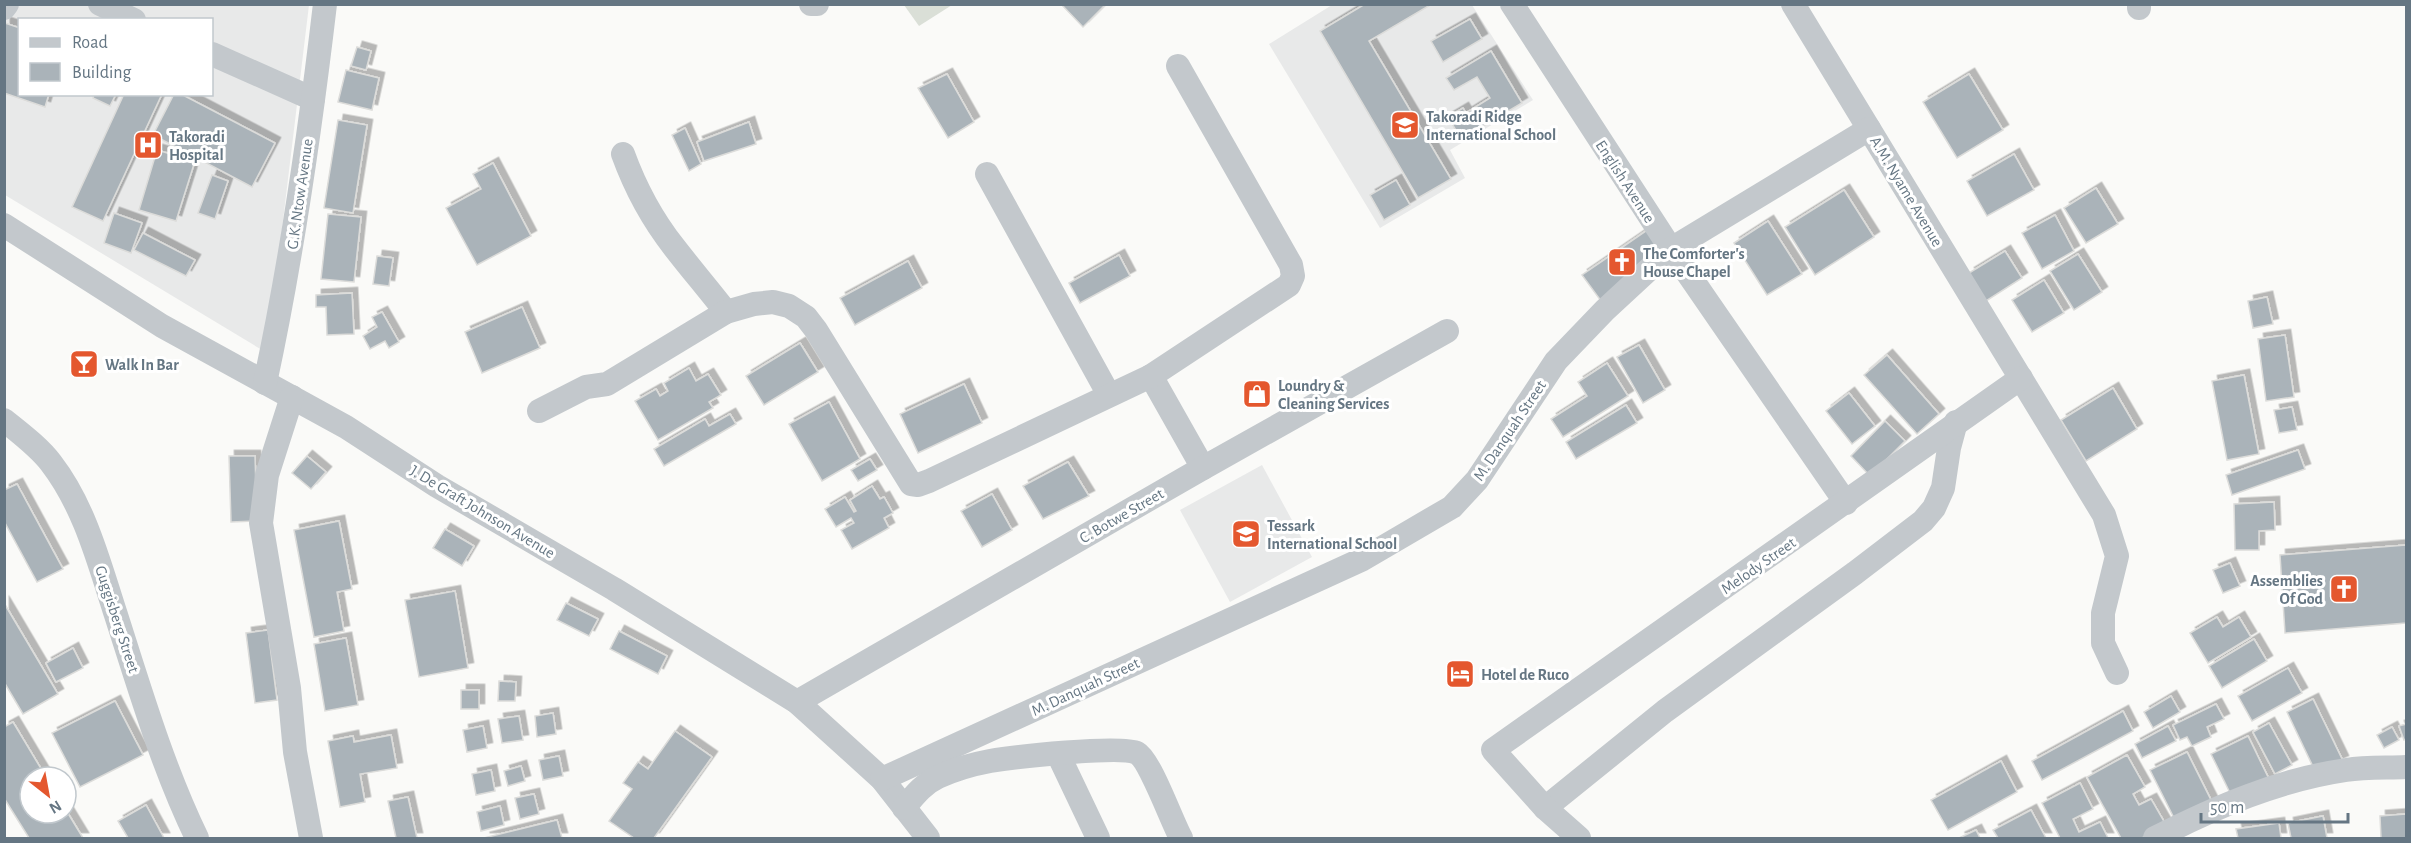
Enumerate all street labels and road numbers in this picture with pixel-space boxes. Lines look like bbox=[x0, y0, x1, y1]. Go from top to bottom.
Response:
street label: A.M. Nyame Avenue bbox=[1866, 134, 1945, 250]
street label: English Avenue bbox=[1593, 137, 1658, 226]
street label: G.K. Ntow Avenue bbox=[284, 138, 316, 251]
street label: M. Danquah Street bbox=[1470, 378, 1549, 484]
street label: J. De Graft Johnson Avenue bbox=[407, 462, 558, 561]
street label: C. Botwe Street bbox=[1077, 485, 1166, 546]
street label: Melody Street bbox=[1718, 534, 1799, 598]
street label: Guggisberg Street bbox=[92, 564, 142, 675]
street label: M. Danquah Street bbox=[1029, 655, 1142, 719]

